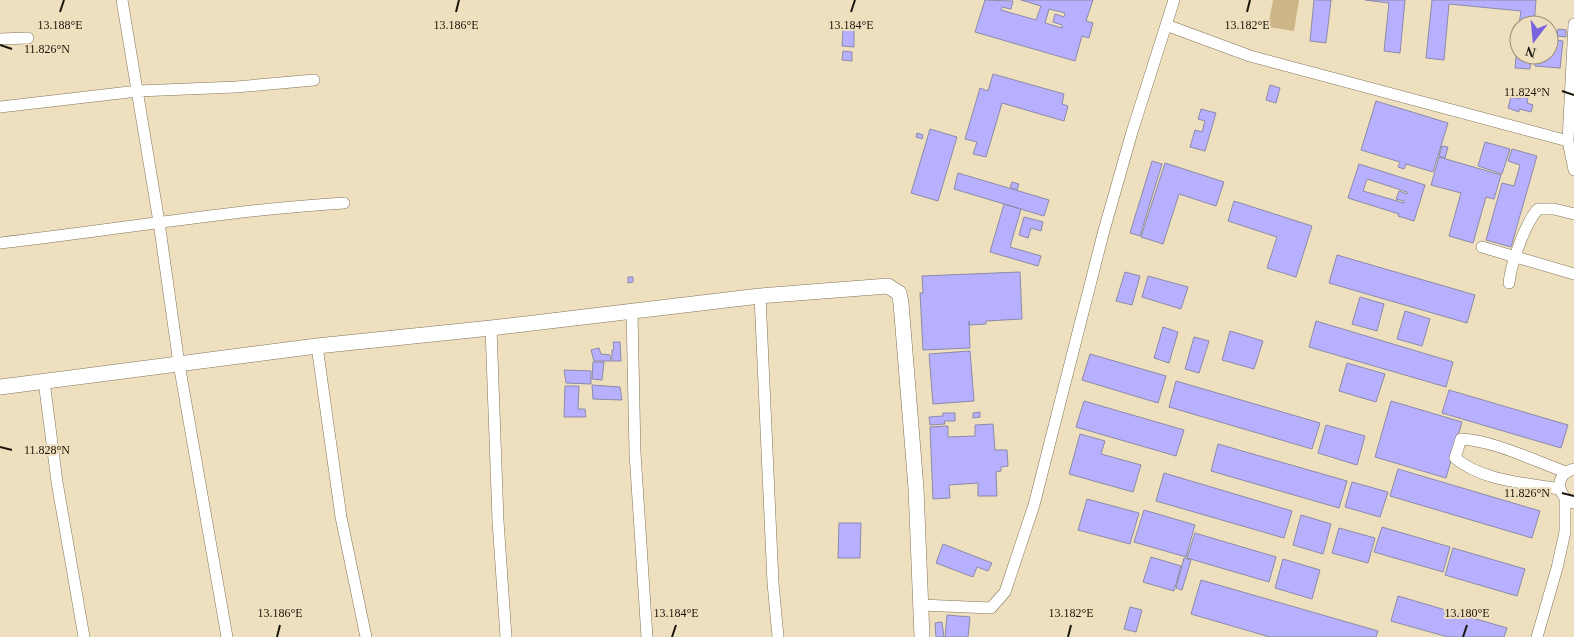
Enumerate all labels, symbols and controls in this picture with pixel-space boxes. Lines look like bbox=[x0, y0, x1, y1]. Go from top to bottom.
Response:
north arrow bbox=[1509, 15, 1559, 65]
text: 13.188°E bbox=[37, 18, 83, 32]
text: 13.186°E bbox=[433, 18, 479, 32]
text: 13.184°E bbox=[828, 18, 874, 32]
text: 13.182°E bbox=[1224, 18, 1270, 32]
text: 11.826°N bbox=[24, 42, 70, 56]
text: N bbox=[1524, 43, 1537, 61]
text: 11.824°N bbox=[1504, 85, 1550, 99]
text: 11.828°N bbox=[24, 443, 70, 457]
text: 11.826°N bbox=[1504, 486, 1550, 500]
text: 13.186°E bbox=[257, 606, 303, 620]
text: 13.184°E bbox=[653, 606, 699, 620]
text: 13.182°E bbox=[1048, 606, 1094, 620]
text: 13.180°E bbox=[1444, 606, 1490, 620]

